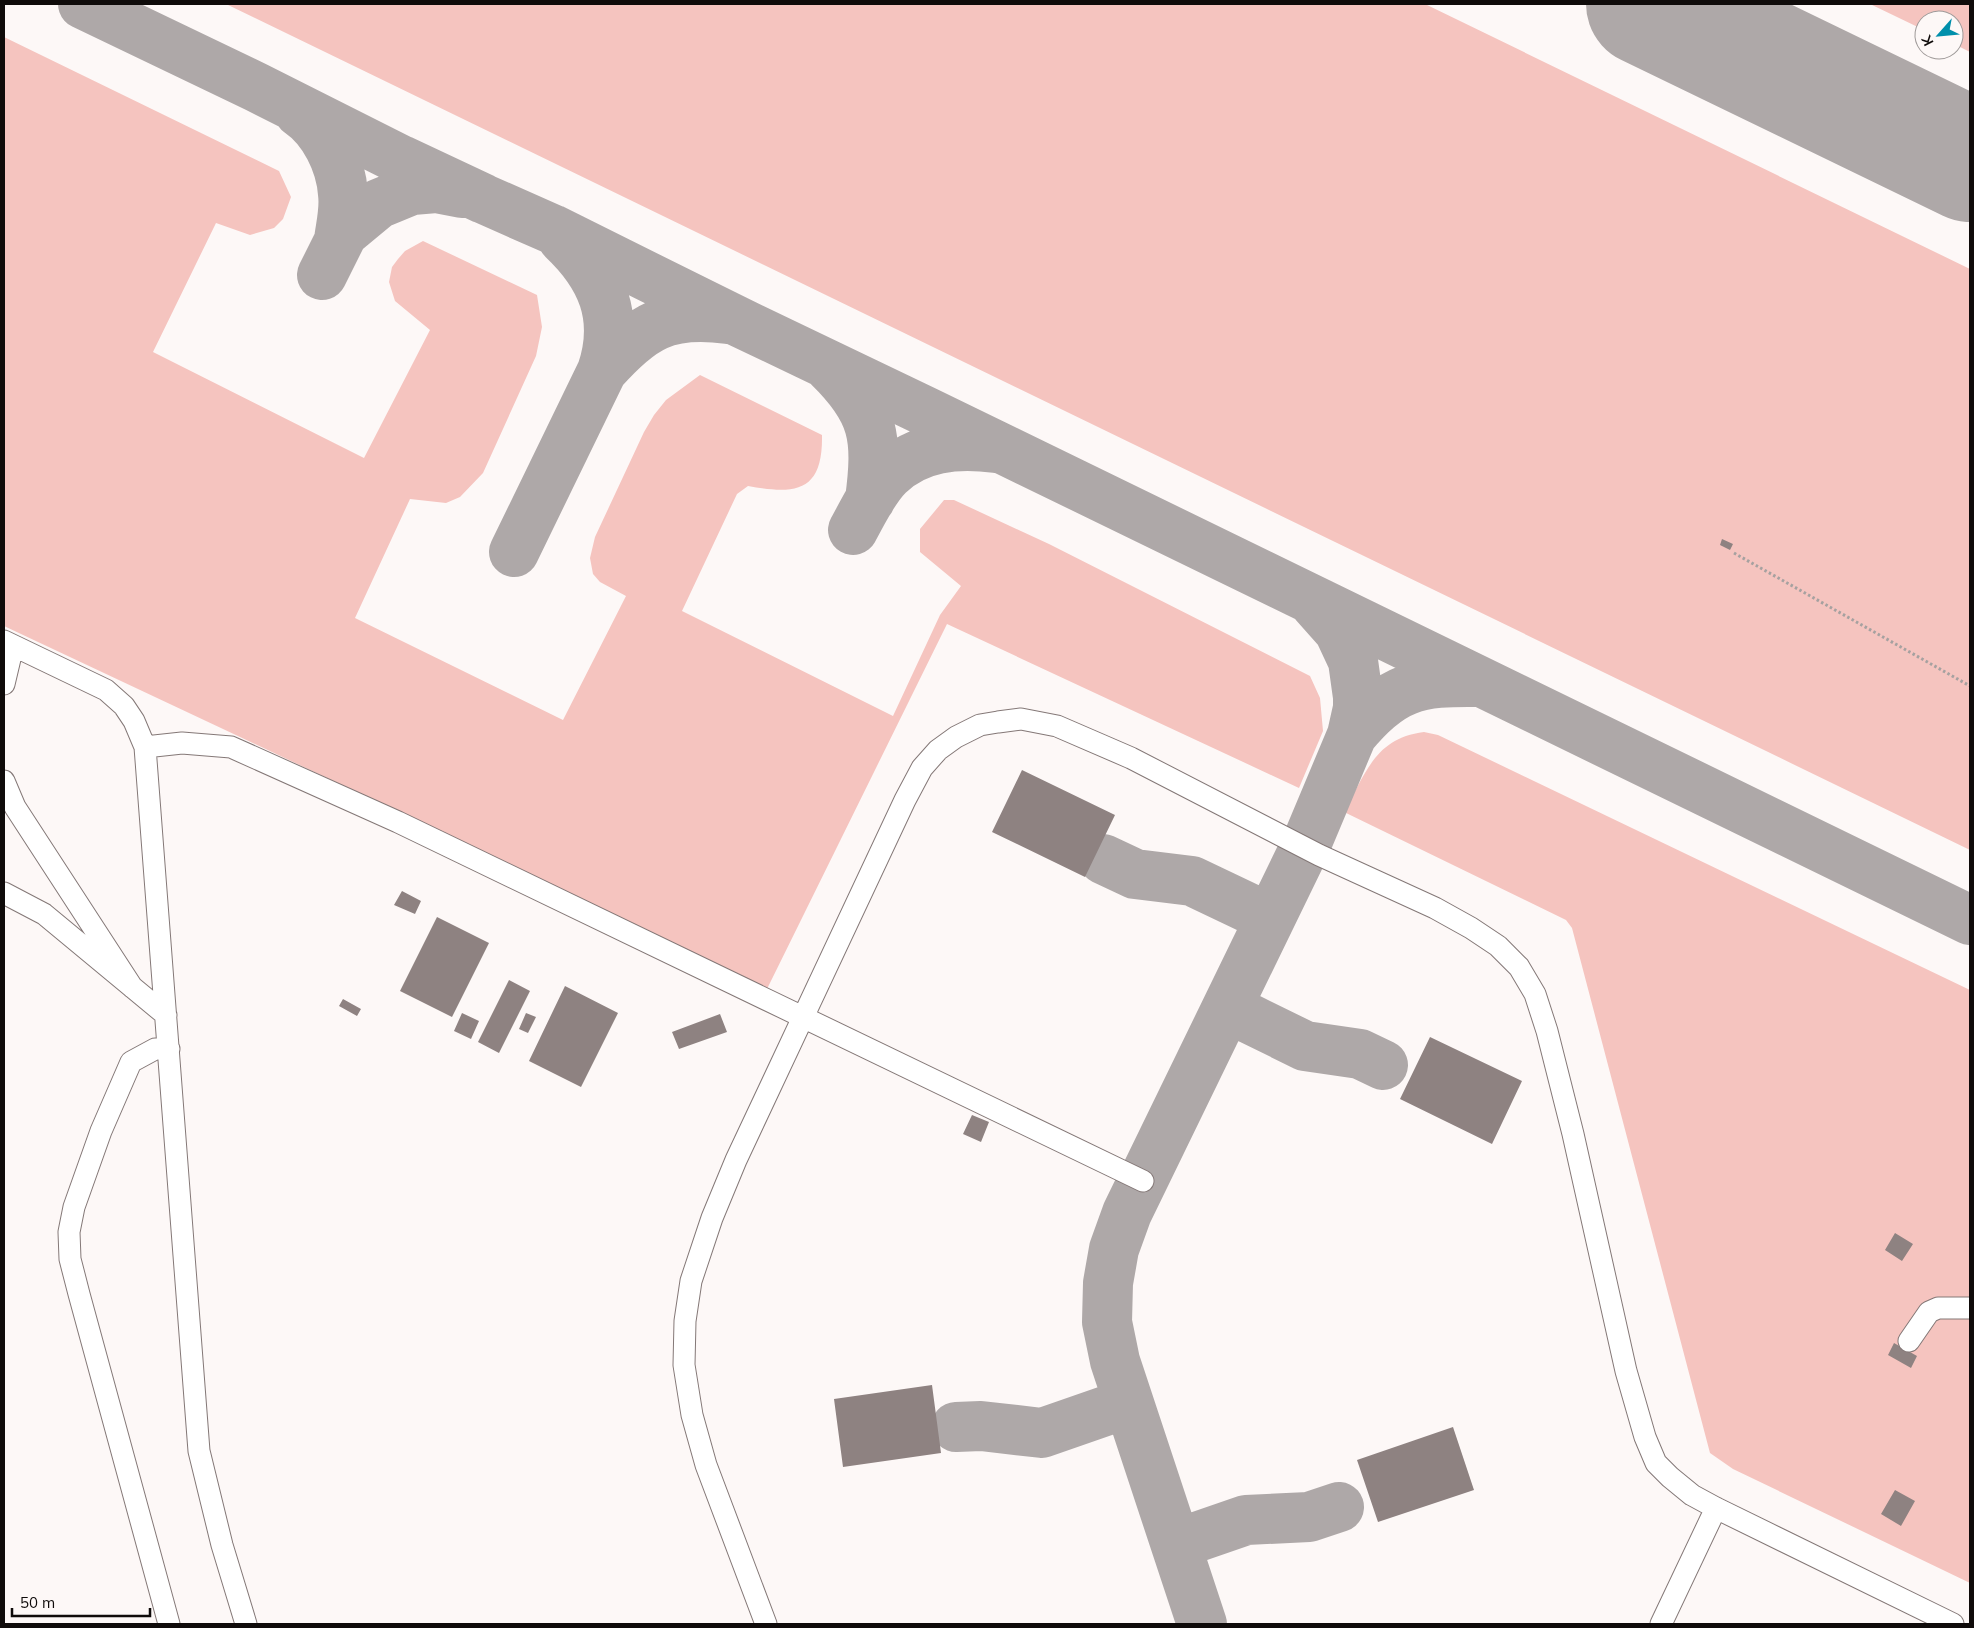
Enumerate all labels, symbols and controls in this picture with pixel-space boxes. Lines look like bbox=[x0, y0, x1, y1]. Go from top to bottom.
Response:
north arrow bbox=[1914, 10, 1964, 60]
text: K bbox=[1917, 32, 1938, 49]
scale bar bbox=[12, 1586, 150, 1618]
text: 50 m bbox=[20, 1593, 55, 1612]

